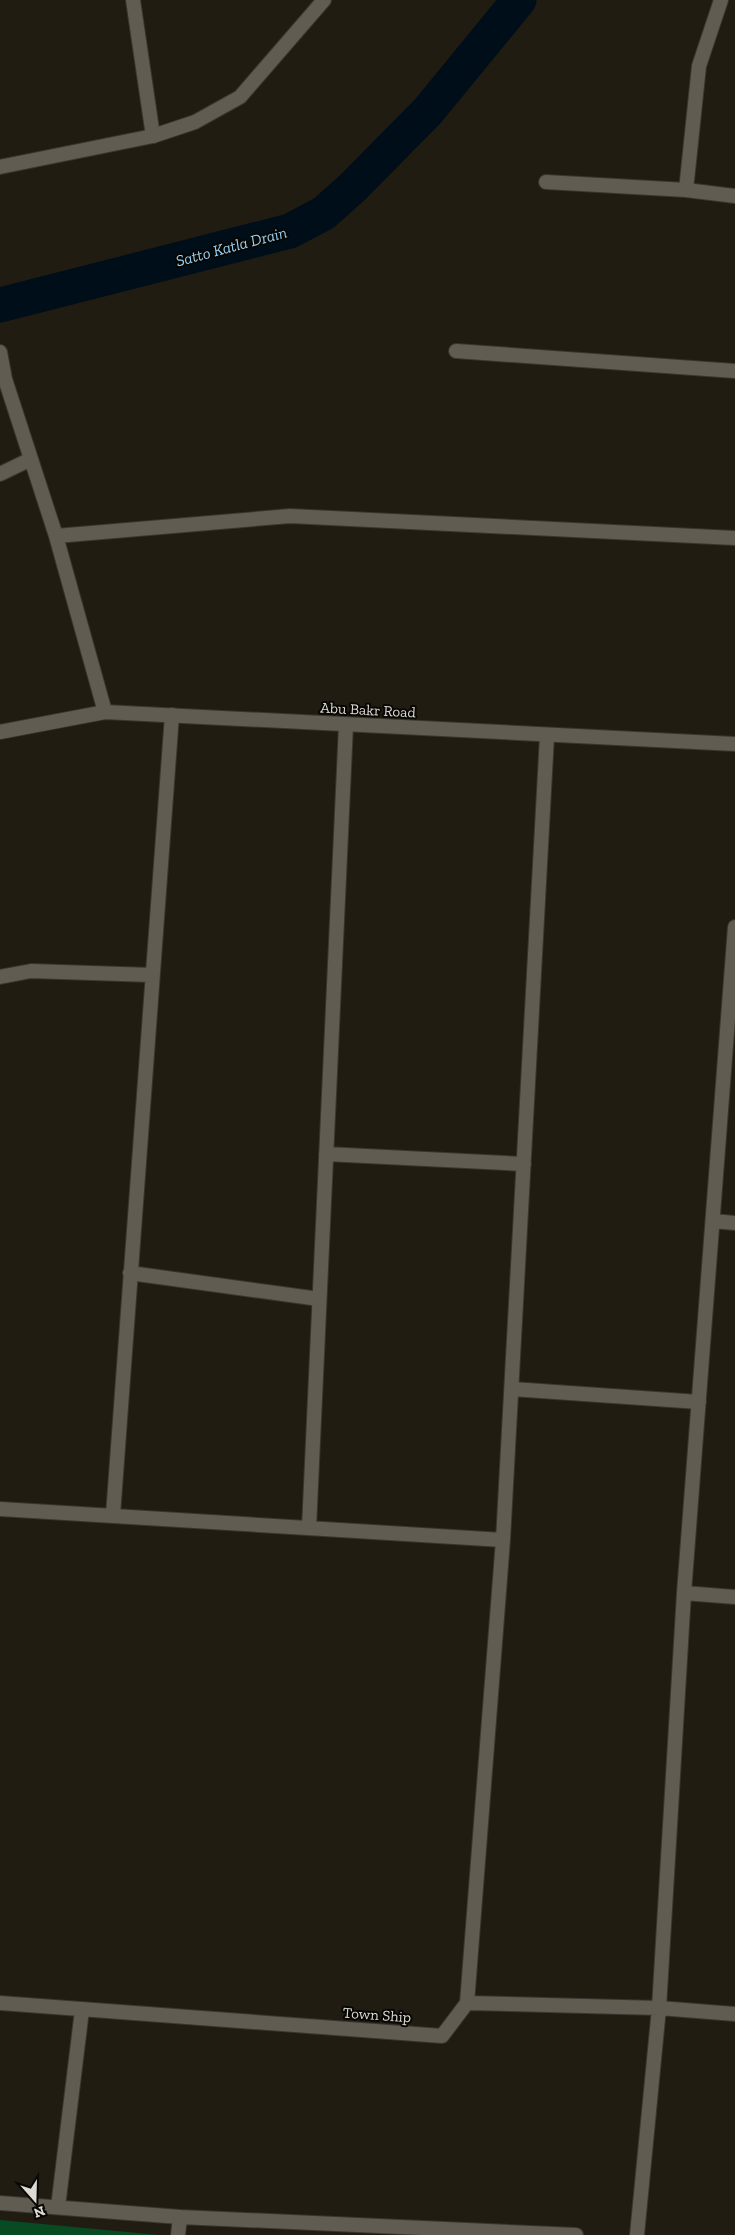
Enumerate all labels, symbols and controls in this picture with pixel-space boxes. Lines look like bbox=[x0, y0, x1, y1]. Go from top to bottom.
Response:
water label: Satto Katla Drain bbox=[173, 223, 289, 270]
street label: Abu Bakr Road bbox=[320, 699, 417, 722]
street label: Town Ship bbox=[342, 2004, 412, 2026]
north arrow bbox=[10, 2175, 60, 2225]
text: N bbox=[31, 2202, 47, 2222]

